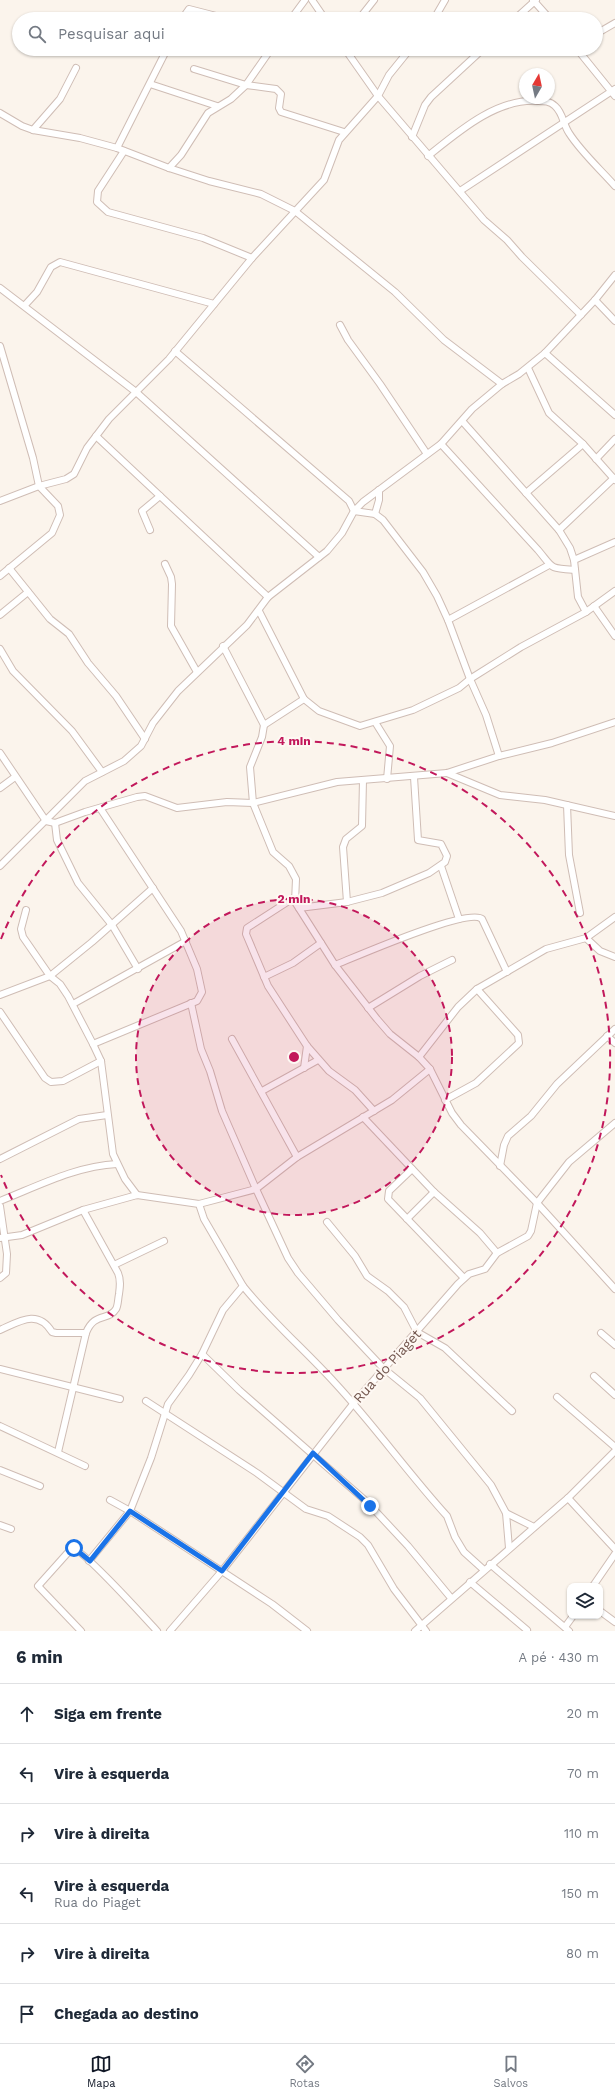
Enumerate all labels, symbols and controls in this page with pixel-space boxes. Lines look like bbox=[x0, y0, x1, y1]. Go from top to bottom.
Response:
search box bbox=[12, 12, 603, 56]
icon: search bbox=[26, 23, 48, 45]
text: Pesquisar aqui bbox=[58, 25, 165, 43]
north arrow bbox=[519, 68, 555, 104]
text: 4 min bbox=[277, 734, 311, 748]
text: 2 min bbox=[278, 892, 310, 906]
centre of rings bbox=[287, 1050, 301, 1064]
street label: Rua do Piaget bbox=[350, 1326, 424, 1406]
route end bbox=[361, 1497, 379, 1515]
route start bbox=[65, 1539, 83, 1557]
map controls bbox=[567, 1583, 603, 1619]
button: layers bbox=[567, 1583, 603, 1619]
text: 6 min bbox=[16, 1647, 63, 1667]
text: A pé · 430 m bbox=[519, 1650, 599, 1665]
icon: ahead bbox=[16, 1703, 38, 1725]
text: Siga em frente bbox=[54, 1705, 162, 1723]
text: 20 m bbox=[567, 1706, 599, 1721]
icon: left bbox=[16, 1763, 38, 1785]
text: Vire à esquerda bbox=[54, 1765, 169, 1783]
text: 70 m bbox=[567, 1766, 599, 1781]
icon: right bbox=[16, 1823, 38, 1845]
text: Vire à direita bbox=[54, 1825, 149, 1843]
text: 110 m bbox=[564, 1826, 599, 1841]
text: Vire à esquerda bbox=[54, 1877, 169, 1895]
icon: left bbox=[16, 1883, 38, 1905]
text: 150 m bbox=[561, 1886, 599, 1901]
text: Rua do Piaget bbox=[54, 1895, 141, 1910]
icon: right bbox=[16, 1943, 38, 1965]
text: Vire à direita bbox=[54, 1945, 149, 1963]
text: 80 m bbox=[566, 1946, 599, 1961]
icon: arrive bbox=[16, 2003, 38, 2025]
text: Chegada ao destino bbox=[54, 2005, 199, 2023]
tab: Mapa bbox=[87, 2053, 116, 2090]
tab: Rotas bbox=[289, 2053, 320, 2090]
tab: Salvos bbox=[494, 2053, 528, 2090]

